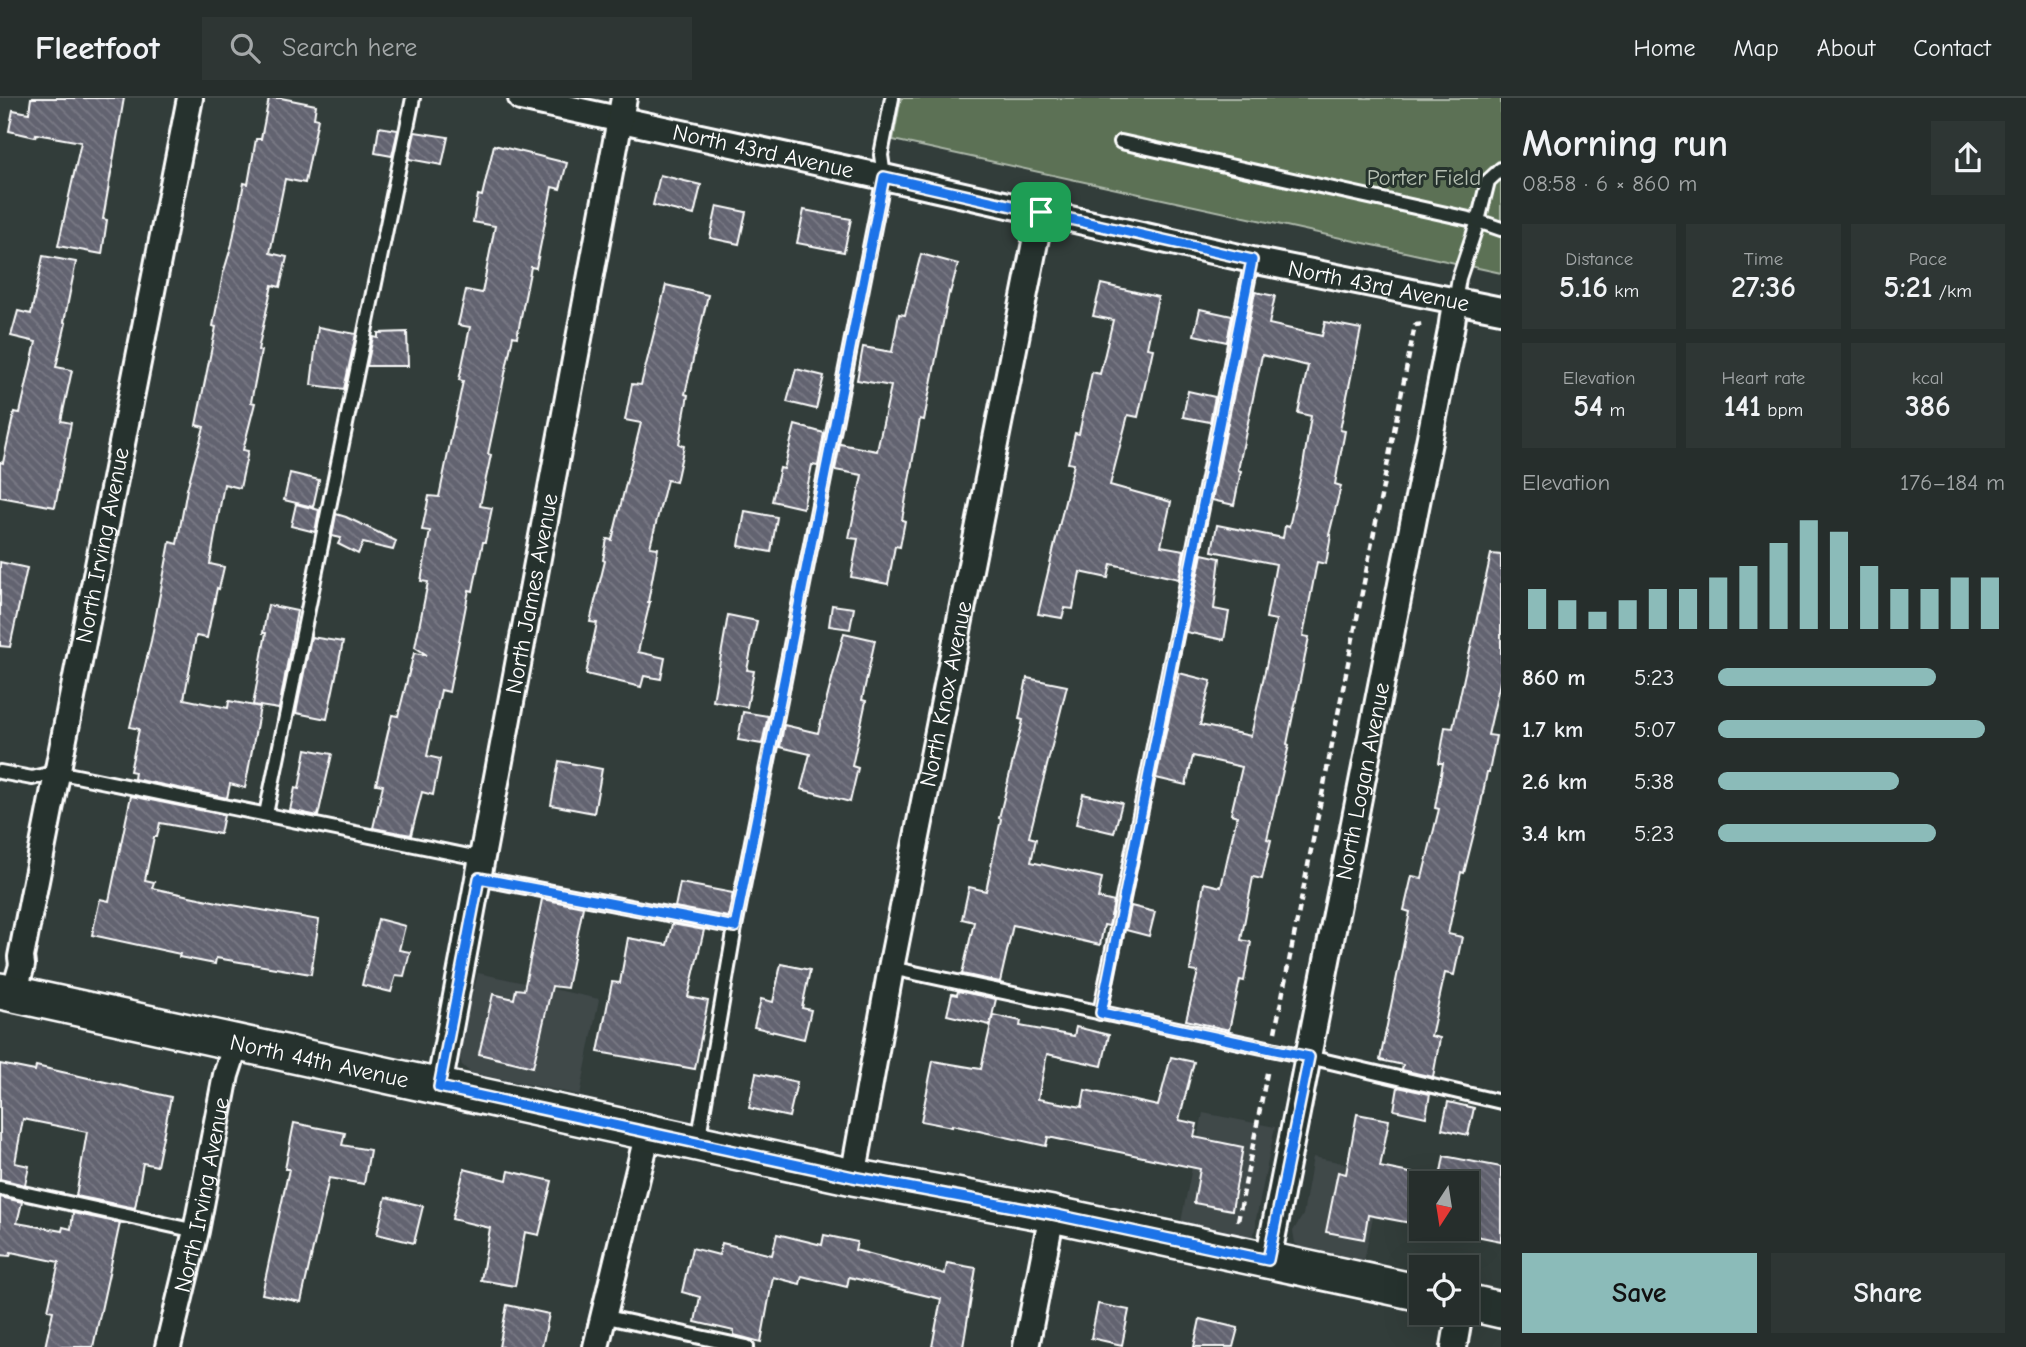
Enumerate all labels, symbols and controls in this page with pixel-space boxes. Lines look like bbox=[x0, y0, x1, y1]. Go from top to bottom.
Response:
search box bbox=[202, 17, 692, 80]
text: Fleetfoot bbox=[35, 29, 160, 67]
icon: search bbox=[226, 29, 264, 67]
text: Search here bbox=[282, 33, 417, 63]
text: Home bbox=[1634, 34, 1695, 62]
text: Map bbox=[1733, 34, 1779, 62]
text: About bbox=[1817, 34, 1875, 62]
text: Contact bbox=[1913, 34, 1991, 62]
street label: North 43rd Avenue bbox=[670, 118, 856, 184]
button: share bbox=[1931, 121, 2005, 195]
text: Morning run bbox=[1522, 122, 1728, 166]
park label: Porter Field bbox=[1367, 164, 1481, 191]
text: 08:58 · 6 × 860 m bbox=[1522, 170, 1697, 197]
pin bbox=[1011, 182, 1071, 242]
icon: arrive bbox=[1022, 193, 1060, 231]
text: Distance bbox=[1565, 248, 1633, 270]
text: Time bbox=[1744, 248, 1783, 270]
text: Pace bbox=[1909, 248, 1947, 270]
street label: North 43rd Avenue bbox=[1286, 255, 1472, 317]
text: 5.16 bbox=[1559, 270, 1608, 305]
text: 27:36 bbox=[1731, 270, 1796, 305]
text: 5:21 bbox=[1884, 270, 1932, 305]
text: km bbox=[1608, 280, 1639, 302]
text: /km bbox=[1932, 280, 1972, 302]
text: Elevation bbox=[1563, 367, 1636, 389]
text: Heart rate bbox=[1722, 367, 1805, 389]
text: kcal bbox=[1912, 367, 1944, 389]
text: 54 bbox=[1573, 389, 1603, 424]
text: 141 bbox=[1724, 389, 1761, 424]
text: 386 bbox=[1905, 389, 1951, 424]
text: m bbox=[1603, 399, 1625, 421]
text: bpm bbox=[1761, 399, 1803, 421]
street label: North Irving Avenue bbox=[70, 445, 135, 645]
text: Elevation bbox=[1522, 469, 1610, 496]
text: 176–184 m bbox=[1900, 469, 2005, 496]
street label: North James Avenue bbox=[500, 491, 564, 696]
street label: North Knox Avenue bbox=[914, 599, 978, 789]
text: 860 m bbox=[1522, 664, 1585, 691]
text: 5:23 bbox=[1634, 664, 1674, 691]
street label: North Logan Avenue bbox=[1330, 680, 1395, 882]
text: 1.7 km bbox=[1522, 716, 1583, 743]
text: 5:07 bbox=[1634, 716, 1676, 743]
text: 2.6 km bbox=[1522, 768, 1587, 795]
text: 5:38 bbox=[1634, 768, 1674, 795]
text: 3.4 km bbox=[1522, 820, 1586, 847]
text: 5:23 bbox=[1634, 820, 1674, 847]
street label: North 44th Avenue bbox=[228, 1029, 411, 1094]
street label: North Irving Avenue bbox=[169, 1095, 235, 1295]
north arrow bbox=[1409, 1171, 1479, 1241]
map controls bbox=[1409, 1171, 1479, 1325]
button: Save bbox=[1522, 1253, 1757, 1333]
button: Share bbox=[1771, 1253, 2005, 1333]
button: locate bbox=[1409, 1255, 1479, 1325]

